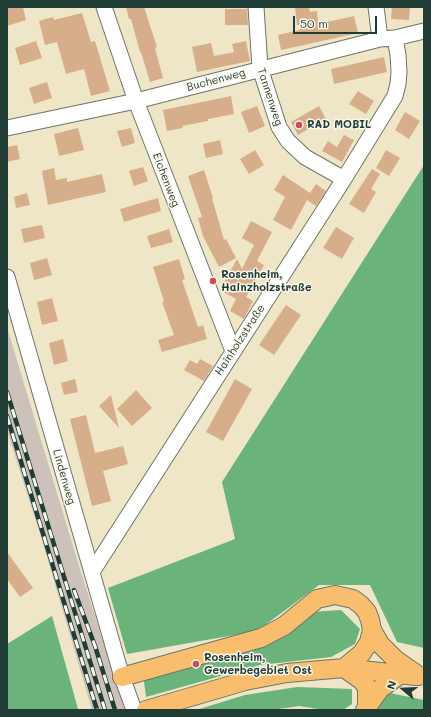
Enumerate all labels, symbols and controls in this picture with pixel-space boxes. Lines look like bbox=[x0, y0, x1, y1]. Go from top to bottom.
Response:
scale bar bbox=[295, 8, 379, 34]
text: 50 m bbox=[300, 15, 328, 31]
street label: Buchenweg bbox=[185, 66, 247, 94]
street label: Tannenweg bbox=[254, 67, 286, 127]
place label: RAD MOBIL bbox=[307, 118, 371, 132]
marker: RAD MOBIL bbox=[294, 120, 304, 130]
street label: Eichenweg bbox=[150, 151, 182, 209]
place label: Rosenheim, Hainzholzstraße bbox=[221, 268, 311, 294]
marker: Rosenheim, Hainzholzstraße bbox=[208, 276, 218, 286]
street label: Hainholzstraße bbox=[212, 302, 268, 378]
street label: Lindenweg bbox=[50, 448, 78, 506]
place label: Rosenheim, Gewerbegebiet Ost bbox=[204, 651, 312, 677]
marker: Rosenheim, Gewerbegebiet Ost bbox=[191, 659, 201, 669]
north arrow bbox=[383, 669, 423, 709]
text: N bbox=[383, 679, 400, 691]

